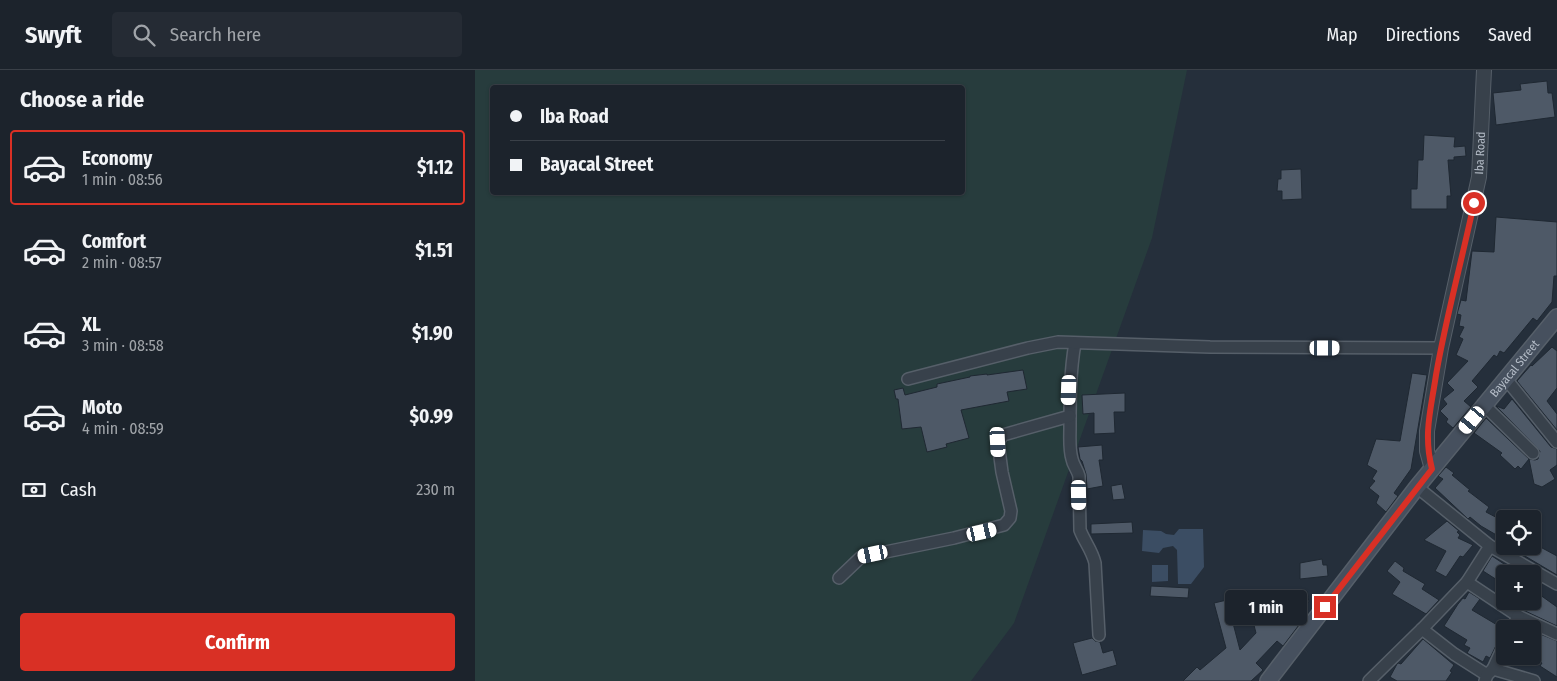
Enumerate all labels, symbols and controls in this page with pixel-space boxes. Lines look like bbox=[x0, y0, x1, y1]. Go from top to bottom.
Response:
search box bbox=[112, 12, 462, 57]
text: Swyft bbox=[25, 21, 82, 49]
icon: search bbox=[130, 21, 158, 49]
text: Search here bbox=[170, 23, 261, 46]
text: Map bbox=[1326, 24, 1358, 46]
text: Directions bbox=[1386, 24, 1460, 46]
text: Saved bbox=[1488, 24, 1532, 46]
text: Choose a ride bbox=[20, 86, 144, 113]
text: Iba Road bbox=[540, 105, 609, 128]
street label: Iba Road bbox=[1472, 131, 1488, 175]
icon: car bbox=[22, 145, 67, 190]
text: Economy bbox=[82, 147, 152, 170]
text: Bayacal Street bbox=[540, 153, 653, 176]
text: $1.12 bbox=[417, 156, 453, 179]
text: 1 min · 08:56 bbox=[82, 170, 163, 189]
route start bbox=[1463, 192, 1485, 214]
icon: car bbox=[22, 228, 67, 273]
text: Comfort bbox=[82, 230, 146, 253]
text: $1.51 bbox=[415, 239, 453, 262]
text: 2 min · 08:57 bbox=[82, 253, 162, 272]
icon: car bbox=[22, 311, 67, 356]
text: XL bbox=[82, 313, 101, 336]
text: $1.90 bbox=[412, 322, 453, 345]
text: 3 min · 08:58 bbox=[82, 336, 164, 355]
street label: Bayacal Street bbox=[1487, 337, 1542, 400]
car bbox=[1310, 341, 1340, 356]
car bbox=[1060, 375, 1077, 405]
icon: car bbox=[22, 394, 67, 439]
text: Moto bbox=[82, 396, 122, 419]
car bbox=[1456, 404, 1487, 436]
text: $0.99 bbox=[410, 405, 453, 428]
text: 4 min · 08:59 bbox=[82, 419, 164, 438]
car bbox=[989, 427, 1006, 457]
icon: cash bbox=[20, 476, 48, 504]
text: Cash bbox=[60, 478, 97, 501]
text: 230 m bbox=[416, 480, 455, 499]
car bbox=[1071, 480, 1086, 510]
map controls bbox=[1496, 510, 1541, 665]
button: locate bbox=[1496, 510, 1541, 555]
car bbox=[965, 521, 998, 543]
car bbox=[856, 544, 889, 564]
button: + bbox=[1496, 565, 1541, 610]
callout: 1 min bbox=[1225, 590, 1307, 624]
route end bbox=[1314, 596, 1336, 618]
text: 1 min bbox=[1249, 598, 1283, 617]
button: Confirm bbox=[20, 613, 455, 671]
button: − bbox=[1496, 620, 1541, 665]

